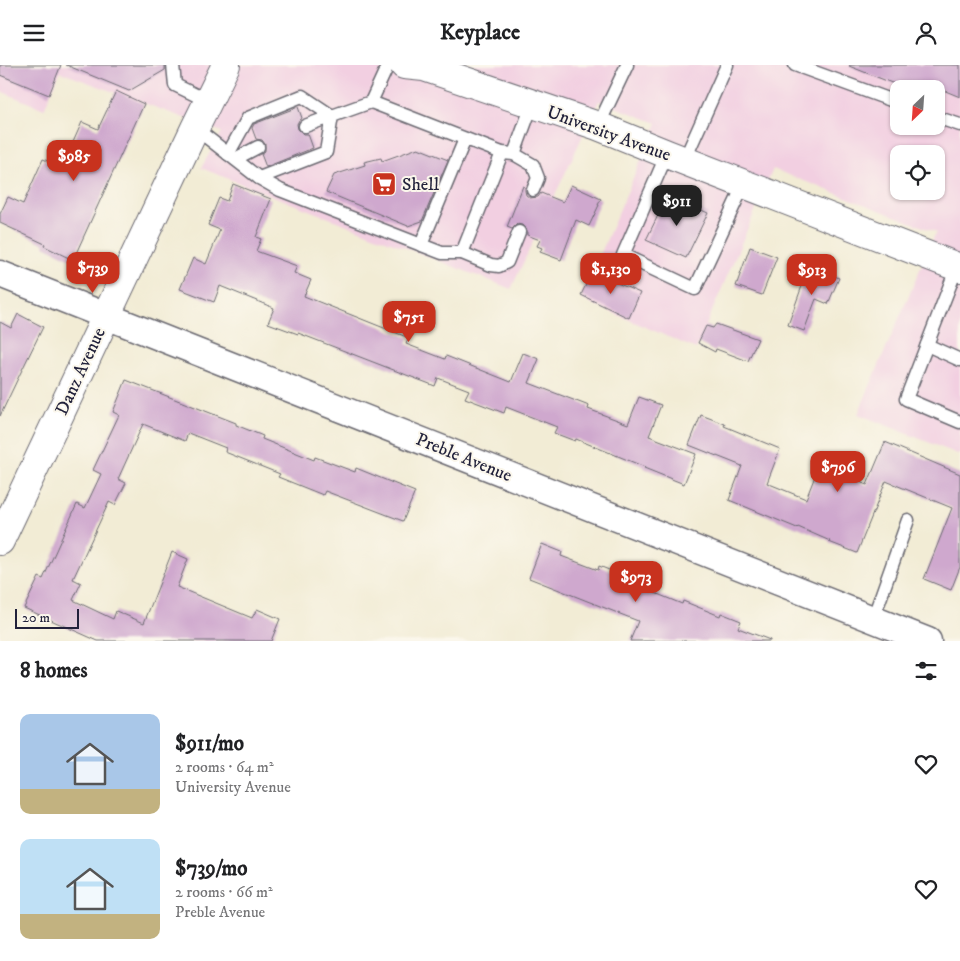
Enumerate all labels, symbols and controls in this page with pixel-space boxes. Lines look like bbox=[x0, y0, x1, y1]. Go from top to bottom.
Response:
icon: menu bbox=[20, 19, 48, 47]
text: Keyplace bbox=[440, 19, 520, 46]
icon: person bbox=[912, 19, 940, 47]
north arrow bbox=[890, 80, 945, 135]
map controls bbox=[890, 80, 945, 200]
street label: University Avenue bbox=[544, 101, 674, 167]
pin: $985 bbox=[44, 139, 104, 182]
button: locate bbox=[890, 145, 945, 200]
text: $985 bbox=[58, 146, 90, 166]
supermarket icon: Shell bbox=[371, 171, 397, 197]
place label: Shell bbox=[402, 174, 440, 196]
pin: $911 bbox=[647, 185, 707, 227]
text: $911 bbox=[663, 191, 691, 211]
pin: $739 bbox=[63, 251, 123, 294]
pin: $1,130 bbox=[570, 253, 652, 295]
pin: $913 bbox=[782, 253, 842, 296]
text: $739 bbox=[77, 258, 109, 278]
text: $1,130 bbox=[591, 259, 631, 279]
text: $913 bbox=[798, 260, 826, 280]
pin: $751 bbox=[379, 301, 439, 343]
text: $751 bbox=[394, 307, 424, 327]
street label: Danz Avenue bbox=[51, 324, 111, 419]
street label: Preble Avenue bbox=[412, 429, 515, 487]
pin: $796 bbox=[808, 451, 868, 493]
text: $796 bbox=[821, 457, 855, 477]
pin: $973 bbox=[606, 561, 666, 603]
text: $973 bbox=[620, 567, 652, 587]
scale bar bbox=[15, 606, 79, 629]
text: 20 m bbox=[22, 609, 50, 627]
icon: filters bbox=[912, 657, 940, 685]
text: 8 homes bbox=[20, 658, 88, 684]
text: $911/mo bbox=[175, 731, 244, 757]
icon: home bbox=[60, 734, 120, 794]
icon: heart bbox=[912, 750, 940, 778]
text: 2 rooms · 64 m² bbox=[175, 757, 274, 777]
text: University Avenue bbox=[175, 777, 291, 797]
text: $739/mo bbox=[175, 856, 247, 882]
icon: home bbox=[60, 859, 120, 919]
icon: heart bbox=[912, 875, 940, 903]
text: 2 rooms · 66 m² bbox=[175, 882, 273, 902]
text: Preble Avenue bbox=[175, 902, 265, 922]

